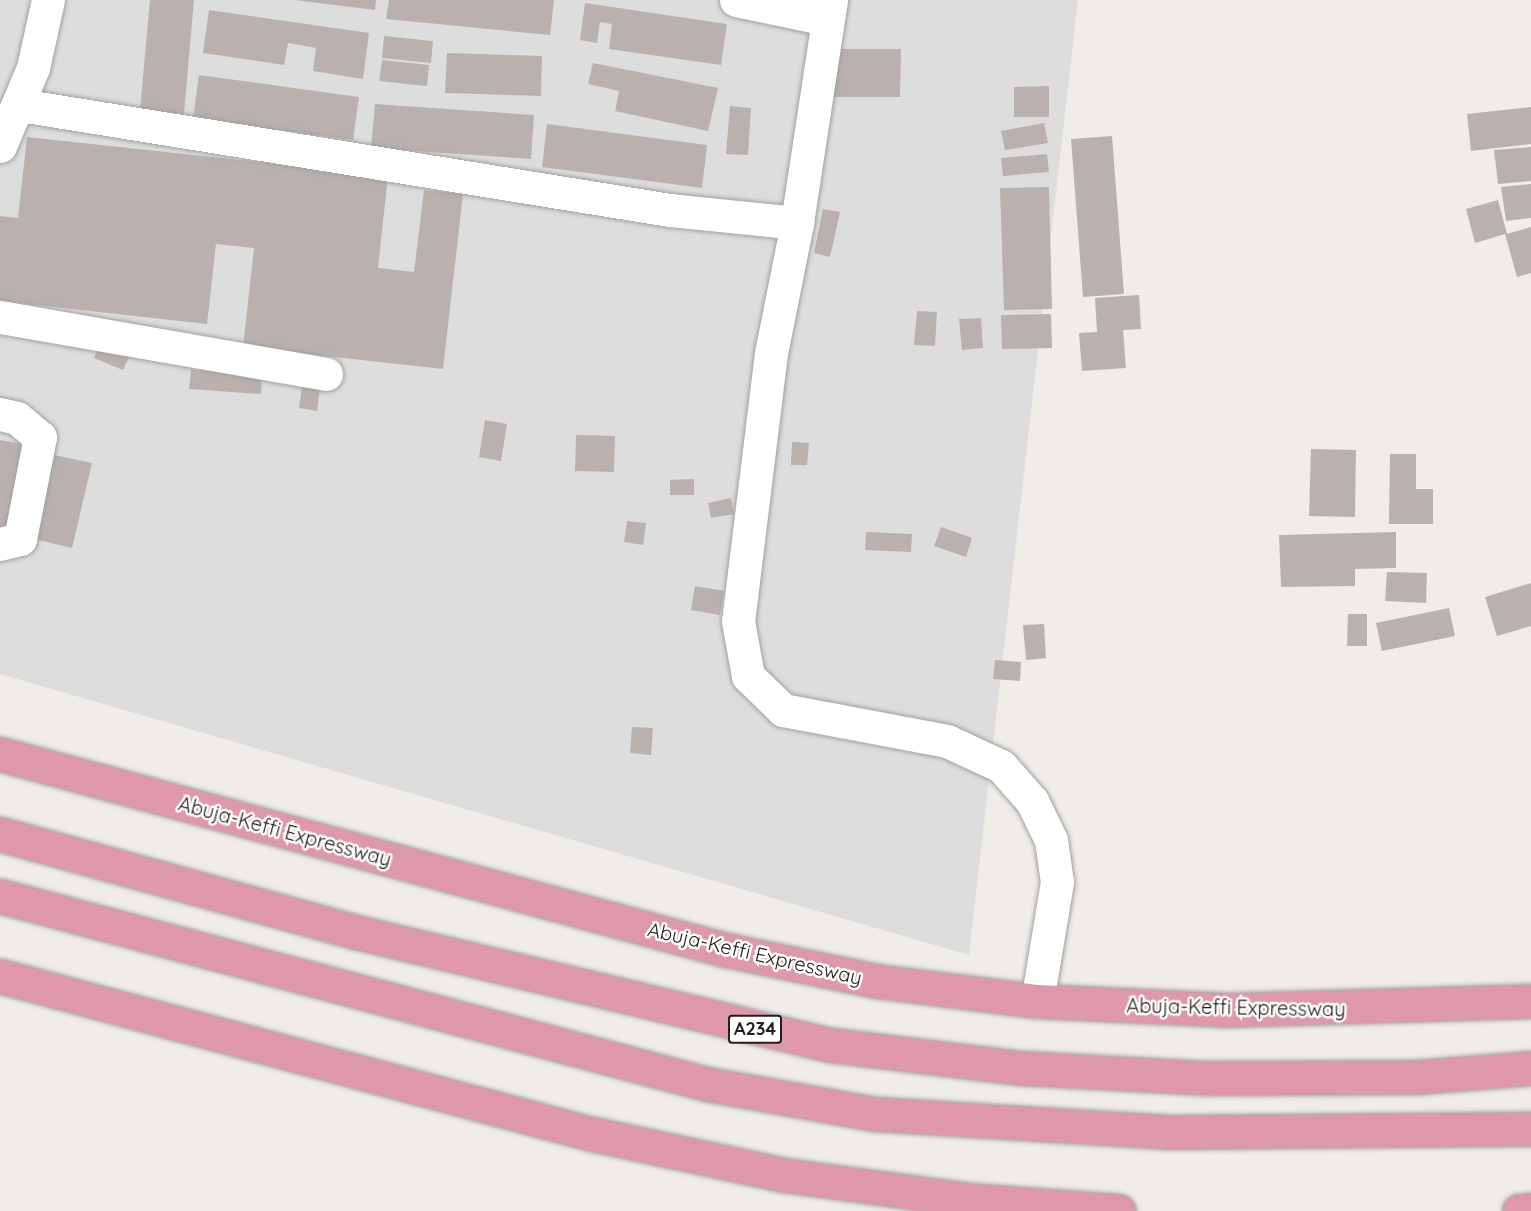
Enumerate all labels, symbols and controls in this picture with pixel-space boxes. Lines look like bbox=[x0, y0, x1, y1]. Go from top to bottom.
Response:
street label: Abuja-Keffi Expressway bbox=[176, 791, 394, 871]
street label: Abuja-Keffi Expressway bbox=[645, 917, 865, 989]
street label: Abuja-Keffi Expressway bbox=[1126, 993, 1346, 1021]
road number: A234 bbox=[728, 1014, 782, 1044]

